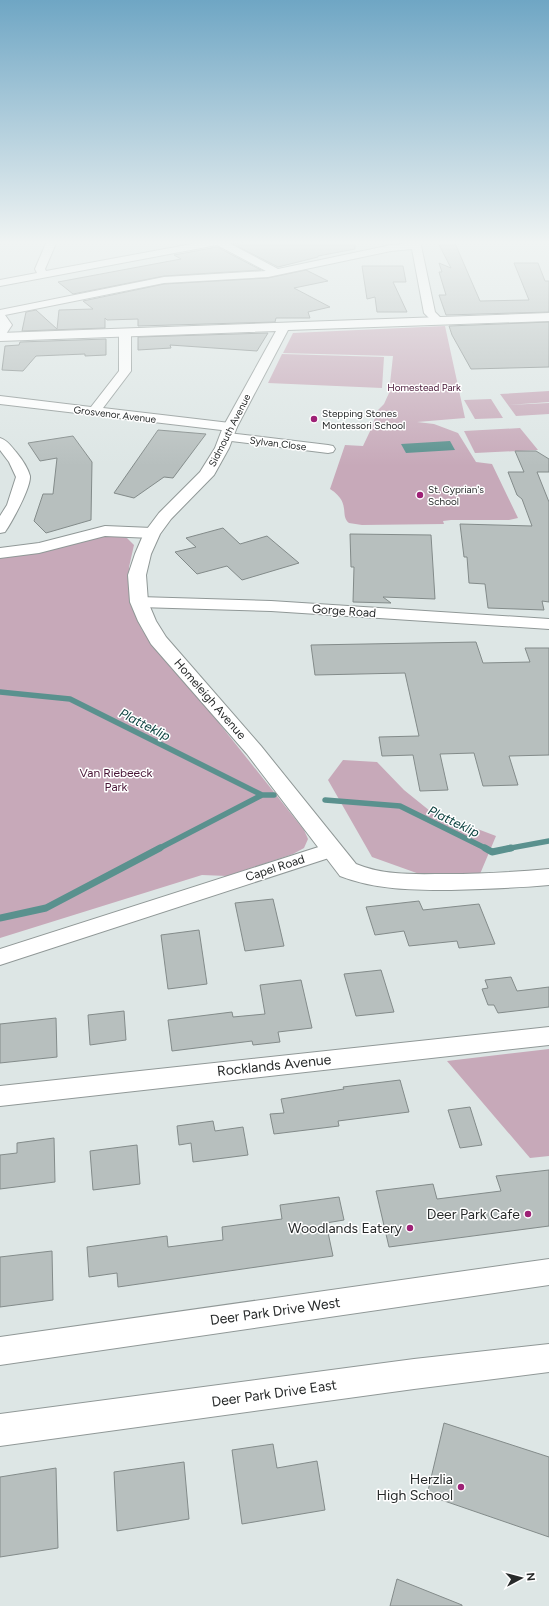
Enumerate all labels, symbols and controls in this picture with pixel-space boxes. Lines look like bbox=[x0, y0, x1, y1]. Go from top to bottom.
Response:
park label: Homestead Park bbox=[387, 381, 461, 394]
street label: Sidmouth Avenue bbox=[206, 391, 254, 469]
street label: Grosvenor Avenue bbox=[73, 403, 157, 426]
place label: Stepping Stones Montessori School bbox=[322, 407, 405, 432]
marker: Stepping Stones Montessori School bbox=[309, 414, 319, 424]
street label: Sylvan Close bbox=[249, 434, 308, 453]
place label: St. Cyprian's School bbox=[428, 483, 484, 508]
marker: St. Cyprian's School bbox=[415, 490, 425, 500]
street label: Gorge Road bbox=[311, 602, 377, 620]
street label: Homeleigh Avenue bbox=[171, 656, 249, 742]
water label: Platteklip bbox=[117, 705, 173, 744]
park label: Van Riebeeck Park bbox=[80, 766, 153, 794]
water label: Platteklip bbox=[426, 803, 482, 840]
street label: Capel Road bbox=[244, 852, 306, 884]
street label: Rocklands Avenue bbox=[216, 1051, 332, 1080]
place label: Deer Park Cafe bbox=[427, 1206, 520, 1223]
marker: Deer Park Cafe bbox=[523, 1209, 533, 1219]
place label: Woodlands Eatery bbox=[288, 1220, 403, 1237]
marker: Woodlands Eatery bbox=[405, 1223, 415, 1233]
street label: Deer Park Drive West bbox=[209, 1294, 341, 1329]
street label: Deer Park Drive East bbox=[210, 1376, 338, 1411]
place label: Herzlia High School bbox=[376, 1471, 453, 1504]
marker: Herzlia High School bbox=[456, 1482, 466, 1492]
north arrow bbox=[501, 1558, 541, 1598]
text: N bbox=[523, 1572, 537, 1582]

